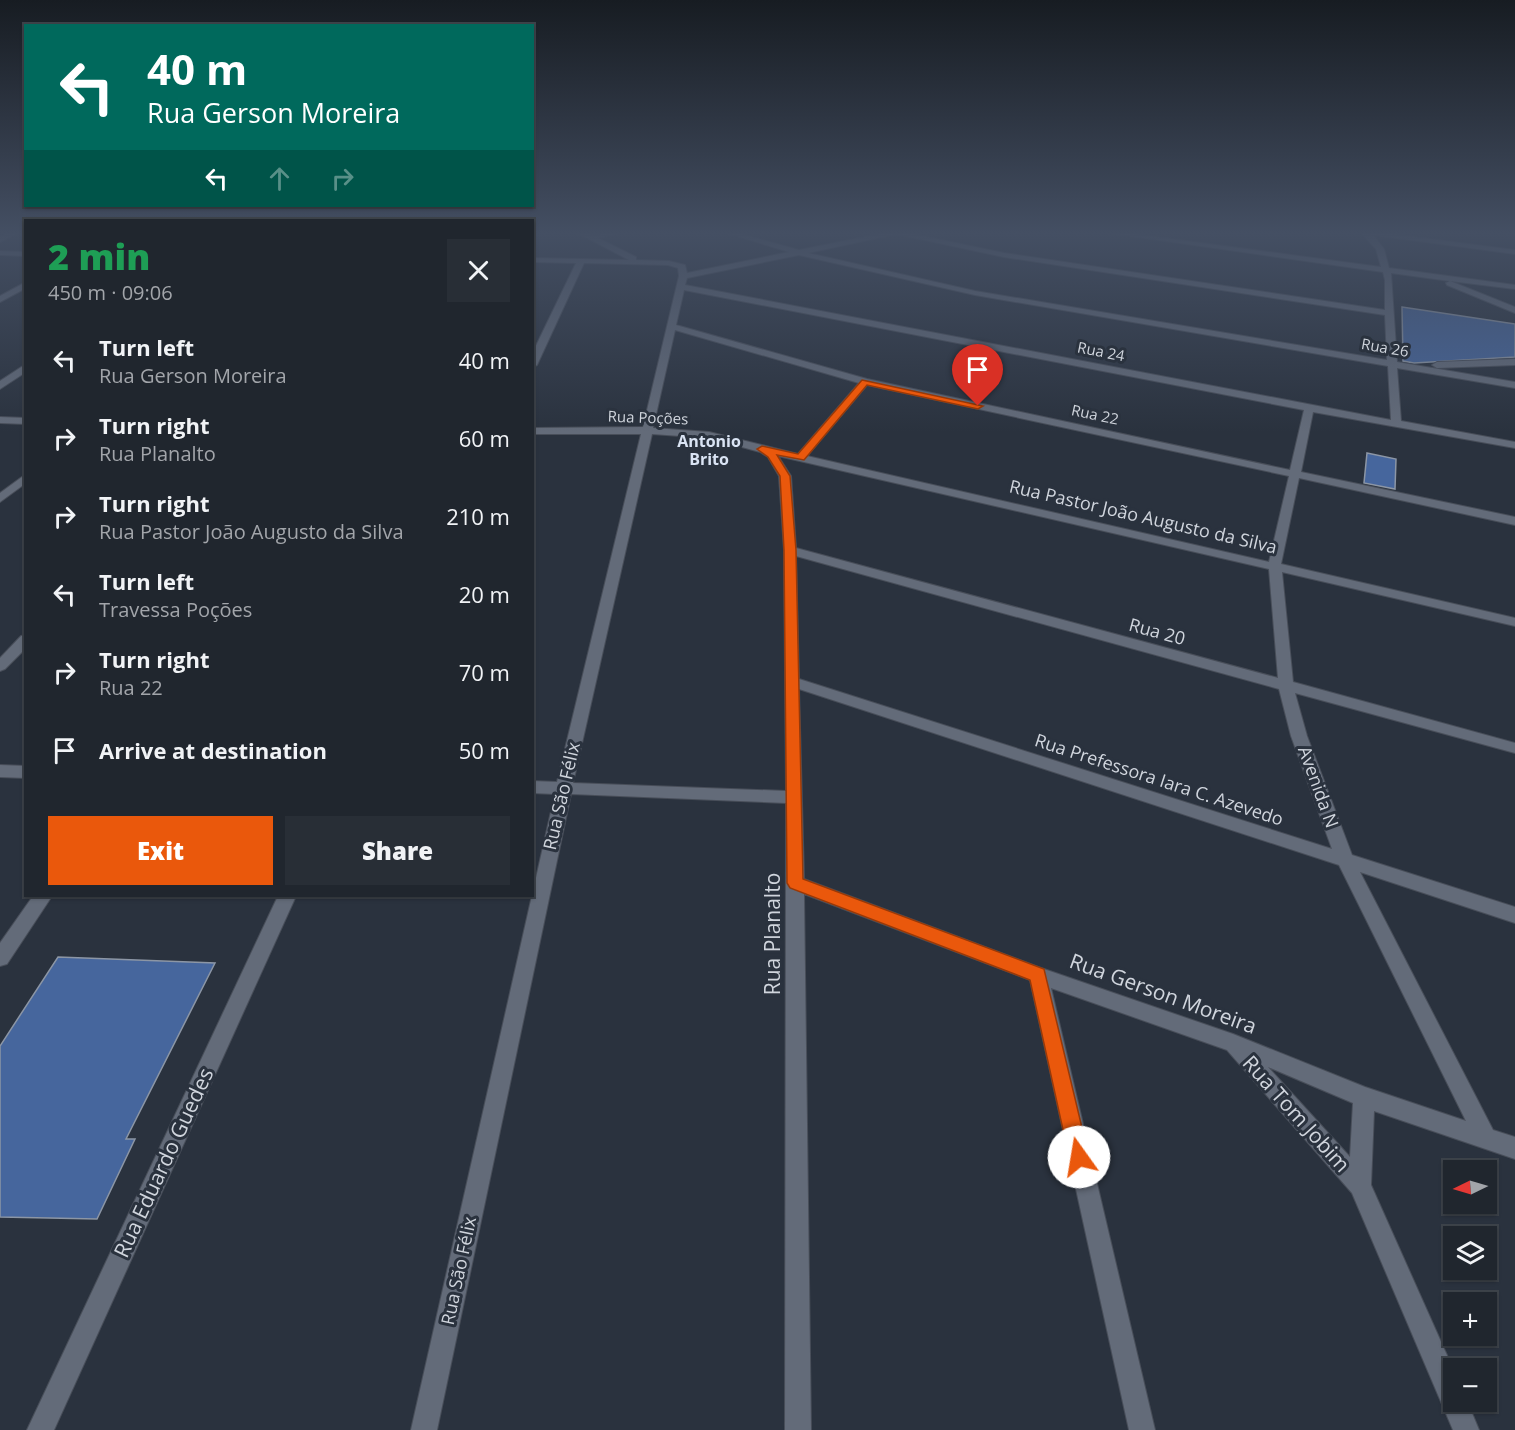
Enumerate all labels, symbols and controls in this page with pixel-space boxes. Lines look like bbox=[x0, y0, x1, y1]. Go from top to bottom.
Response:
text: 40 m bbox=[147, 40, 247, 97]
icon: left bbox=[48, 48, 126, 126]
text: Rua Gerson Moreira bbox=[147, 94, 400, 131]
icon: left bbox=[200, 162, 233, 195]
icon: ahead bbox=[263, 162, 296, 195]
icon: right bbox=[326, 162, 359, 195]
text: 2 min bbox=[48, 232, 150, 281]
button: close bbox=[447, 239, 510, 302]
text: 450 m · 09:06 bbox=[48, 279, 173, 306]
text: Turn left bbox=[99, 332, 194, 362]
street label: Rua 26 bbox=[1360, 333, 1410, 361]
street label: Rua 24 bbox=[1076, 337, 1127, 365]
icon: left bbox=[48, 344, 81, 377]
pin bbox=[952, 344, 1003, 406]
text: 40 m bbox=[459, 345, 510, 375]
icon: arrive bbox=[961, 353, 994, 386]
text: Rua Gerson Moreira bbox=[99, 362, 287, 389]
street label: Rua 22 bbox=[1070, 399, 1121, 429]
street label: Rua Poções bbox=[607, 406, 689, 428]
text: Turn right bbox=[99, 410, 210, 440]
icon: right bbox=[48, 422, 81, 455]
text: 60 m bbox=[459, 423, 510, 453]
district label: Antonio Brito bbox=[677, 430, 741, 470]
text: Rua Planalto bbox=[99, 440, 216, 467]
street label: Rua Pastor João Augusto da Silva bbox=[1007, 474, 1279, 559]
text: Turn right bbox=[99, 488, 210, 518]
icon: right bbox=[48, 500, 81, 533]
text: 210 m bbox=[446, 501, 510, 531]
text: Rua Pastor João Augusto da Silva bbox=[99, 518, 404, 545]
text: Turn left bbox=[99, 566, 194, 596]
icon: left bbox=[48, 578, 81, 611]
text: 20 m bbox=[459, 579, 510, 609]
text: Travessa Poções bbox=[99, 596, 252, 623]
street label: Rua 20 bbox=[1126, 612, 1188, 650]
text: Turn right bbox=[99, 644, 210, 674]
icon: right bbox=[48, 656, 81, 689]
text: 70 m bbox=[459, 657, 510, 687]
text: Rua 22 bbox=[99, 674, 163, 701]
street label: Rua Prefessora Iara C. Azevedo bbox=[1032, 727, 1287, 831]
icon: arrive bbox=[48, 734, 81, 767]
text: Arrive at destination bbox=[99, 735, 327, 765]
text: 50 m bbox=[459, 735, 510, 765]
street label: Rua São Félix bbox=[537, 739, 585, 852]
street label: Avenida N bbox=[1293, 742, 1345, 831]
button: Exit bbox=[48, 816, 273, 885]
button: Share bbox=[285, 816, 510, 885]
street label: Rua Planalto bbox=[758, 873, 786, 995]
street label: Rua Gerson Moreira bbox=[1066, 946, 1261, 1040]
street label: Rua Tom Jobim bbox=[1237, 1049, 1357, 1178]
street label: Rua Eduardo Guedes bbox=[107, 1063, 219, 1262]
position arrow bbox=[1047, 1125, 1111, 1189]
north arrow bbox=[1443, 1160, 1497, 1214]
map controls bbox=[1443, 1160, 1497, 1412]
street label: Rua São Félix bbox=[435, 1214, 481, 1327]
button: layers bbox=[1443, 1226, 1497, 1280]
button: + bbox=[1443, 1292, 1497, 1346]
button: − bbox=[1443, 1358, 1497, 1412]

